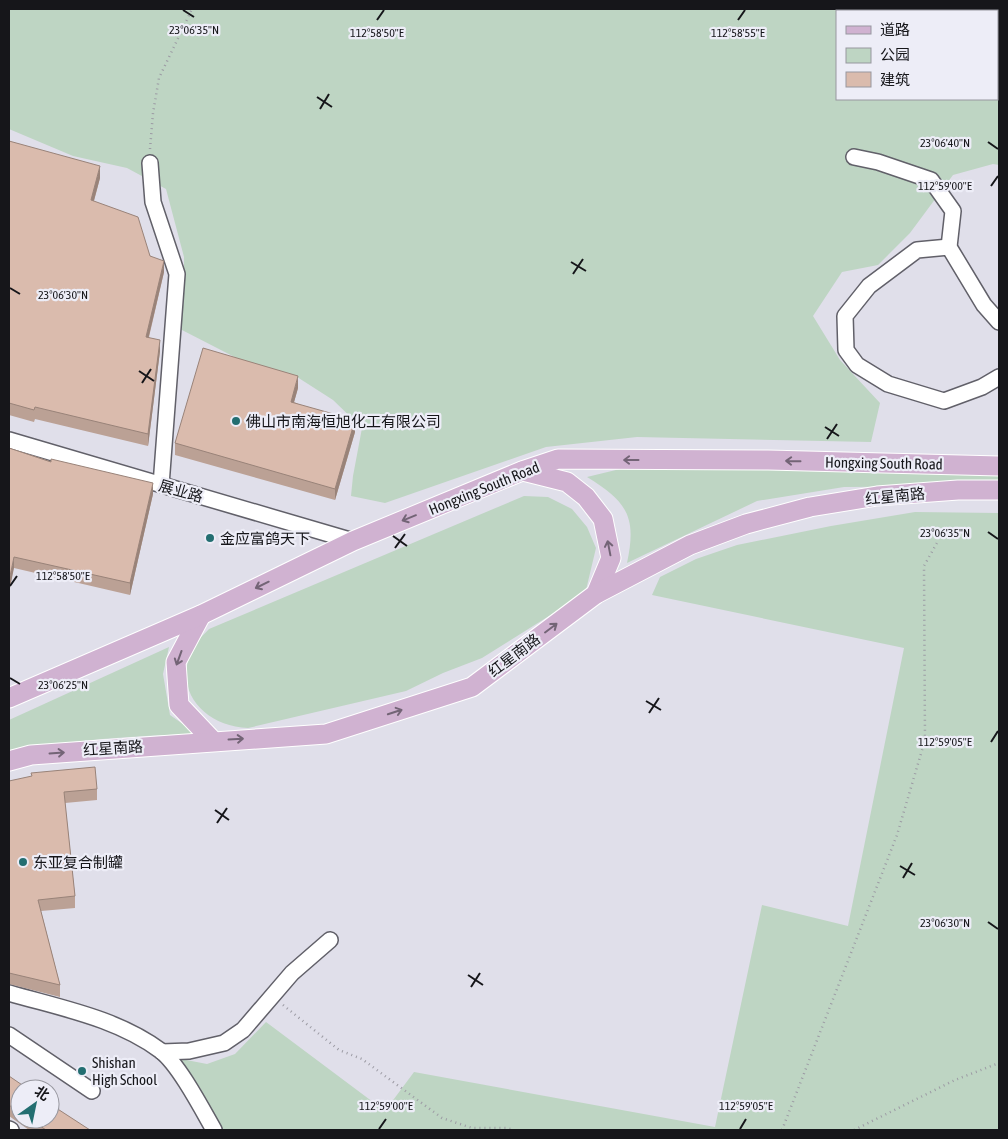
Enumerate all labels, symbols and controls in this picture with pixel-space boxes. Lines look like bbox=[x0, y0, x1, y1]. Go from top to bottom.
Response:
legend bbox=[836, 10, 998, 100]
text: 道路 bbox=[880, 21, 910, 38]
text: 23°06'35"N bbox=[169, 23, 219, 37]
text: 112°58'50"E bbox=[350, 26, 404, 40]
text: 112°58'55"E bbox=[711, 26, 765, 40]
text: 公园 bbox=[880, 46, 910, 63]
text: 建筑 bbox=[880, 71, 910, 88]
text: 23°06'40"N bbox=[920, 136, 970, 150]
text: 112°59'00"E bbox=[918, 179, 972, 193]
text: 23°06'30"N bbox=[38, 288, 88, 302]
place label: 佛山市南海恒旭化工有限公司 bbox=[246, 413, 441, 430]
marker: 佛山市南海恒旭化工有限公司 bbox=[230, 415, 242, 427]
street label: Hongxing South Road bbox=[825, 453, 943, 473]
one-way arrow bbox=[623, 455, 639, 465]
one-way arrow bbox=[785, 456, 802, 466]
street label: Hongxing South Road bbox=[426, 458, 542, 518]
street label: 展业路 bbox=[157, 477, 205, 505]
street label: 红星南路 bbox=[864, 484, 926, 508]
one-way arrow bbox=[402, 513, 417, 523]
text: 23°06'35"N bbox=[920, 526, 970, 540]
place label: 金应富鸽天下 bbox=[220, 530, 310, 547]
marker: 金应富鸽天下 bbox=[204, 532, 216, 544]
one-way arrow bbox=[603, 540, 613, 556]
text: 112°58'50"E bbox=[36, 569, 90, 583]
one-way arrow bbox=[254, 580, 269, 590]
one-way arrow bbox=[544, 622, 557, 633]
street label: 红星南路 bbox=[485, 630, 543, 680]
one-way arrow bbox=[174, 650, 183, 665]
text: 23°06'25"N bbox=[38, 678, 88, 692]
one-way arrow bbox=[387, 707, 402, 716]
one-way arrow bbox=[228, 735, 244, 744]
text: 112°59'05"E bbox=[918, 735, 972, 749]
street label: 红星南路 bbox=[82, 737, 144, 759]
one-way arrow bbox=[48, 748, 64, 757]
place label: 东亚复合制罐 bbox=[33, 854, 123, 871]
marker: 东亚复合制罐 bbox=[17, 856, 29, 868]
text: 23°06'30"N bbox=[920, 916, 970, 930]
place label: Shishan High School bbox=[92, 1054, 157, 1088]
marker: Shishan High School bbox=[76, 1065, 88, 1077]
north arrow bbox=[10, 1079, 60, 1129]
text: 北 bbox=[32, 1083, 52, 1104]
text: 112°59'00"E bbox=[359, 1099, 413, 1113]
text: 112°59'05"E bbox=[719, 1099, 773, 1113]

